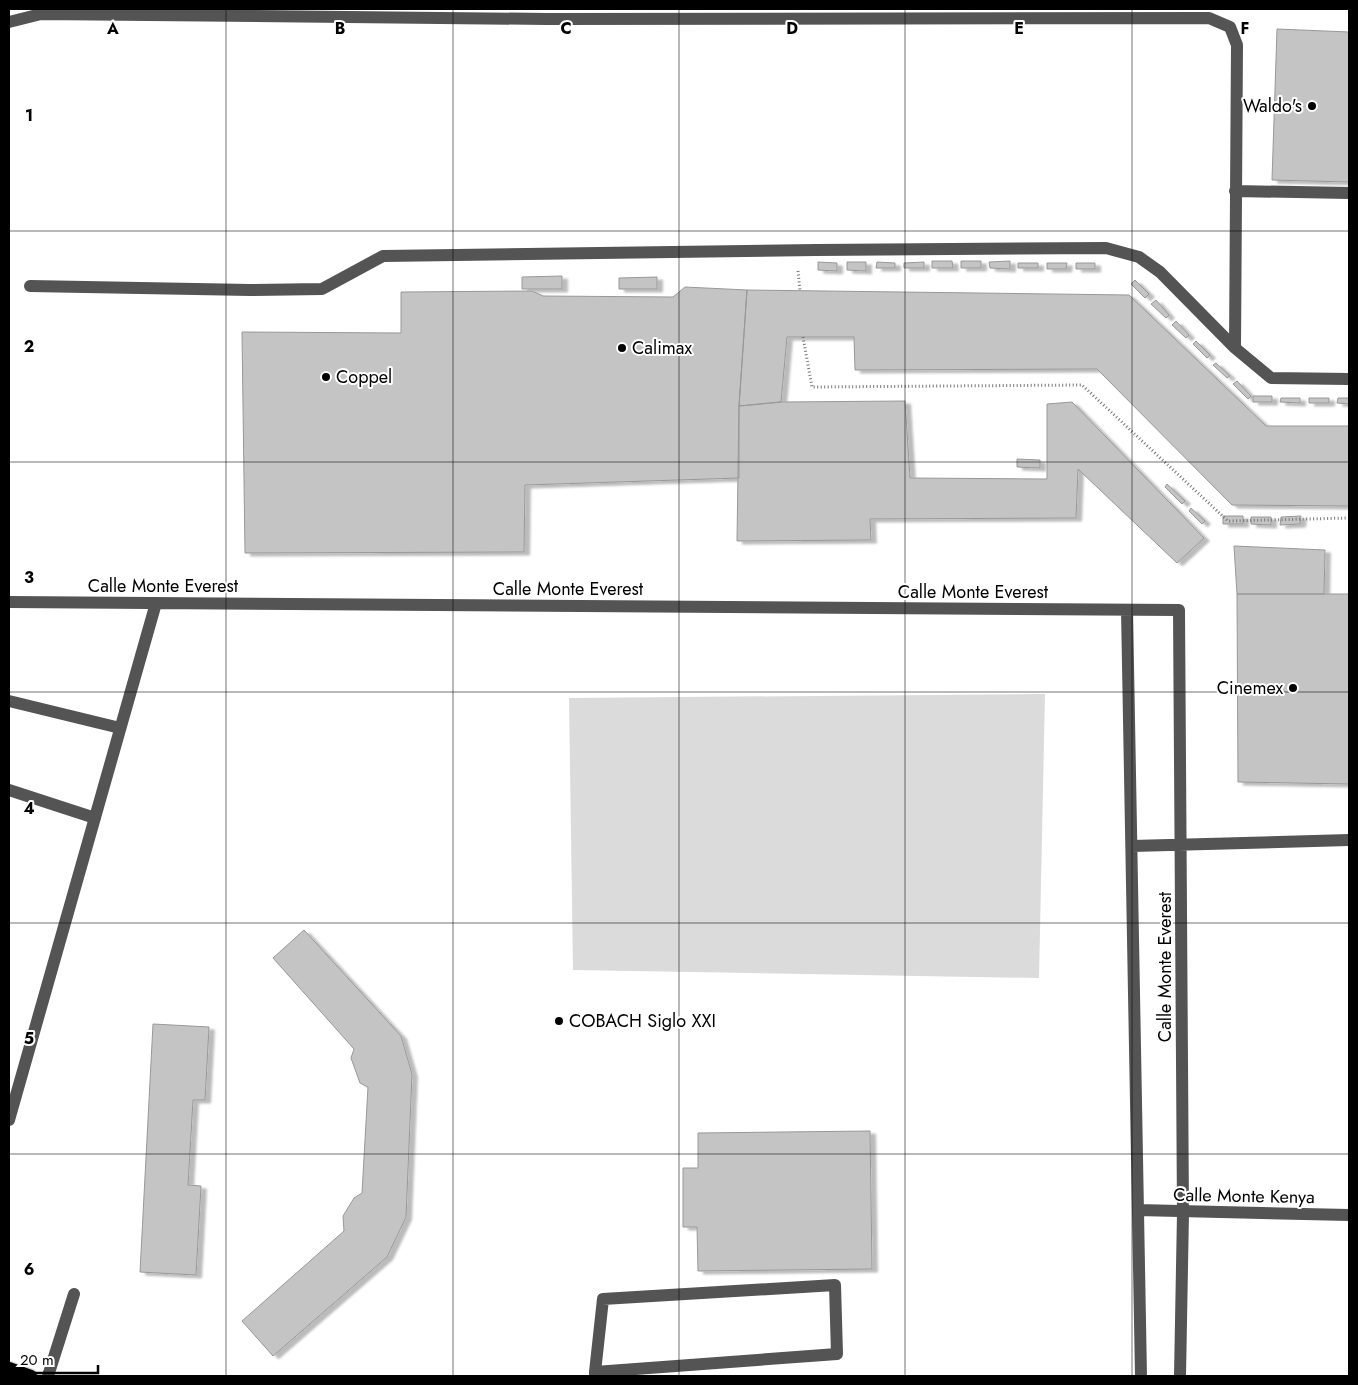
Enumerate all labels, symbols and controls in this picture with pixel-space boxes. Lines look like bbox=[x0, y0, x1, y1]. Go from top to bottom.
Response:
text: A bbox=[106, 17, 119, 40]
text: B bbox=[335, 17, 345, 40]
text: C bbox=[560, 17, 572, 40]
text: D bbox=[786, 17, 798, 40]
text: E bbox=[1014, 17, 1024, 40]
text: F bbox=[1241, 17, 1249, 40]
place label: Waldo's bbox=[1243, 93, 1302, 119]
marker: Waldo's bbox=[1306, 100, 1318, 112]
text: 1 bbox=[25, 104, 33, 127]
text: 2 bbox=[24, 335, 34, 358]
place label: Calimax bbox=[632, 335, 693, 361]
marker: Calimax bbox=[616, 342, 628, 354]
place label: Coppel bbox=[336, 364, 392, 390]
marker: Coppel bbox=[320, 371, 332, 383]
text: 3 bbox=[24, 566, 34, 589]
street label: Calle Monte Everest bbox=[88, 573, 239, 599]
street label: Calle Monte Everest bbox=[493, 576, 644, 602]
street label: Calle Monte Everest bbox=[898, 579, 1049, 605]
place label: Cinemex bbox=[1217, 675, 1283, 701]
marker: Cinemex bbox=[1287, 682, 1299, 694]
text: 4 bbox=[23, 797, 35, 820]
street label: Calle Monte Everest bbox=[1152, 891, 1178, 1042]
place label: COBACH Siglo XXI bbox=[569, 1008, 716, 1034]
marker: COBACH Siglo XXI bbox=[553, 1015, 565, 1027]
text: 5 bbox=[24, 1027, 34, 1050]
street label: Calle Monte Kenya bbox=[1173, 1182, 1315, 1210]
text: 6 bbox=[24, 1258, 34, 1281]
scale bar bbox=[12, 1342, 99, 1374]
text: 20 m bbox=[20, 1349, 54, 1371]

